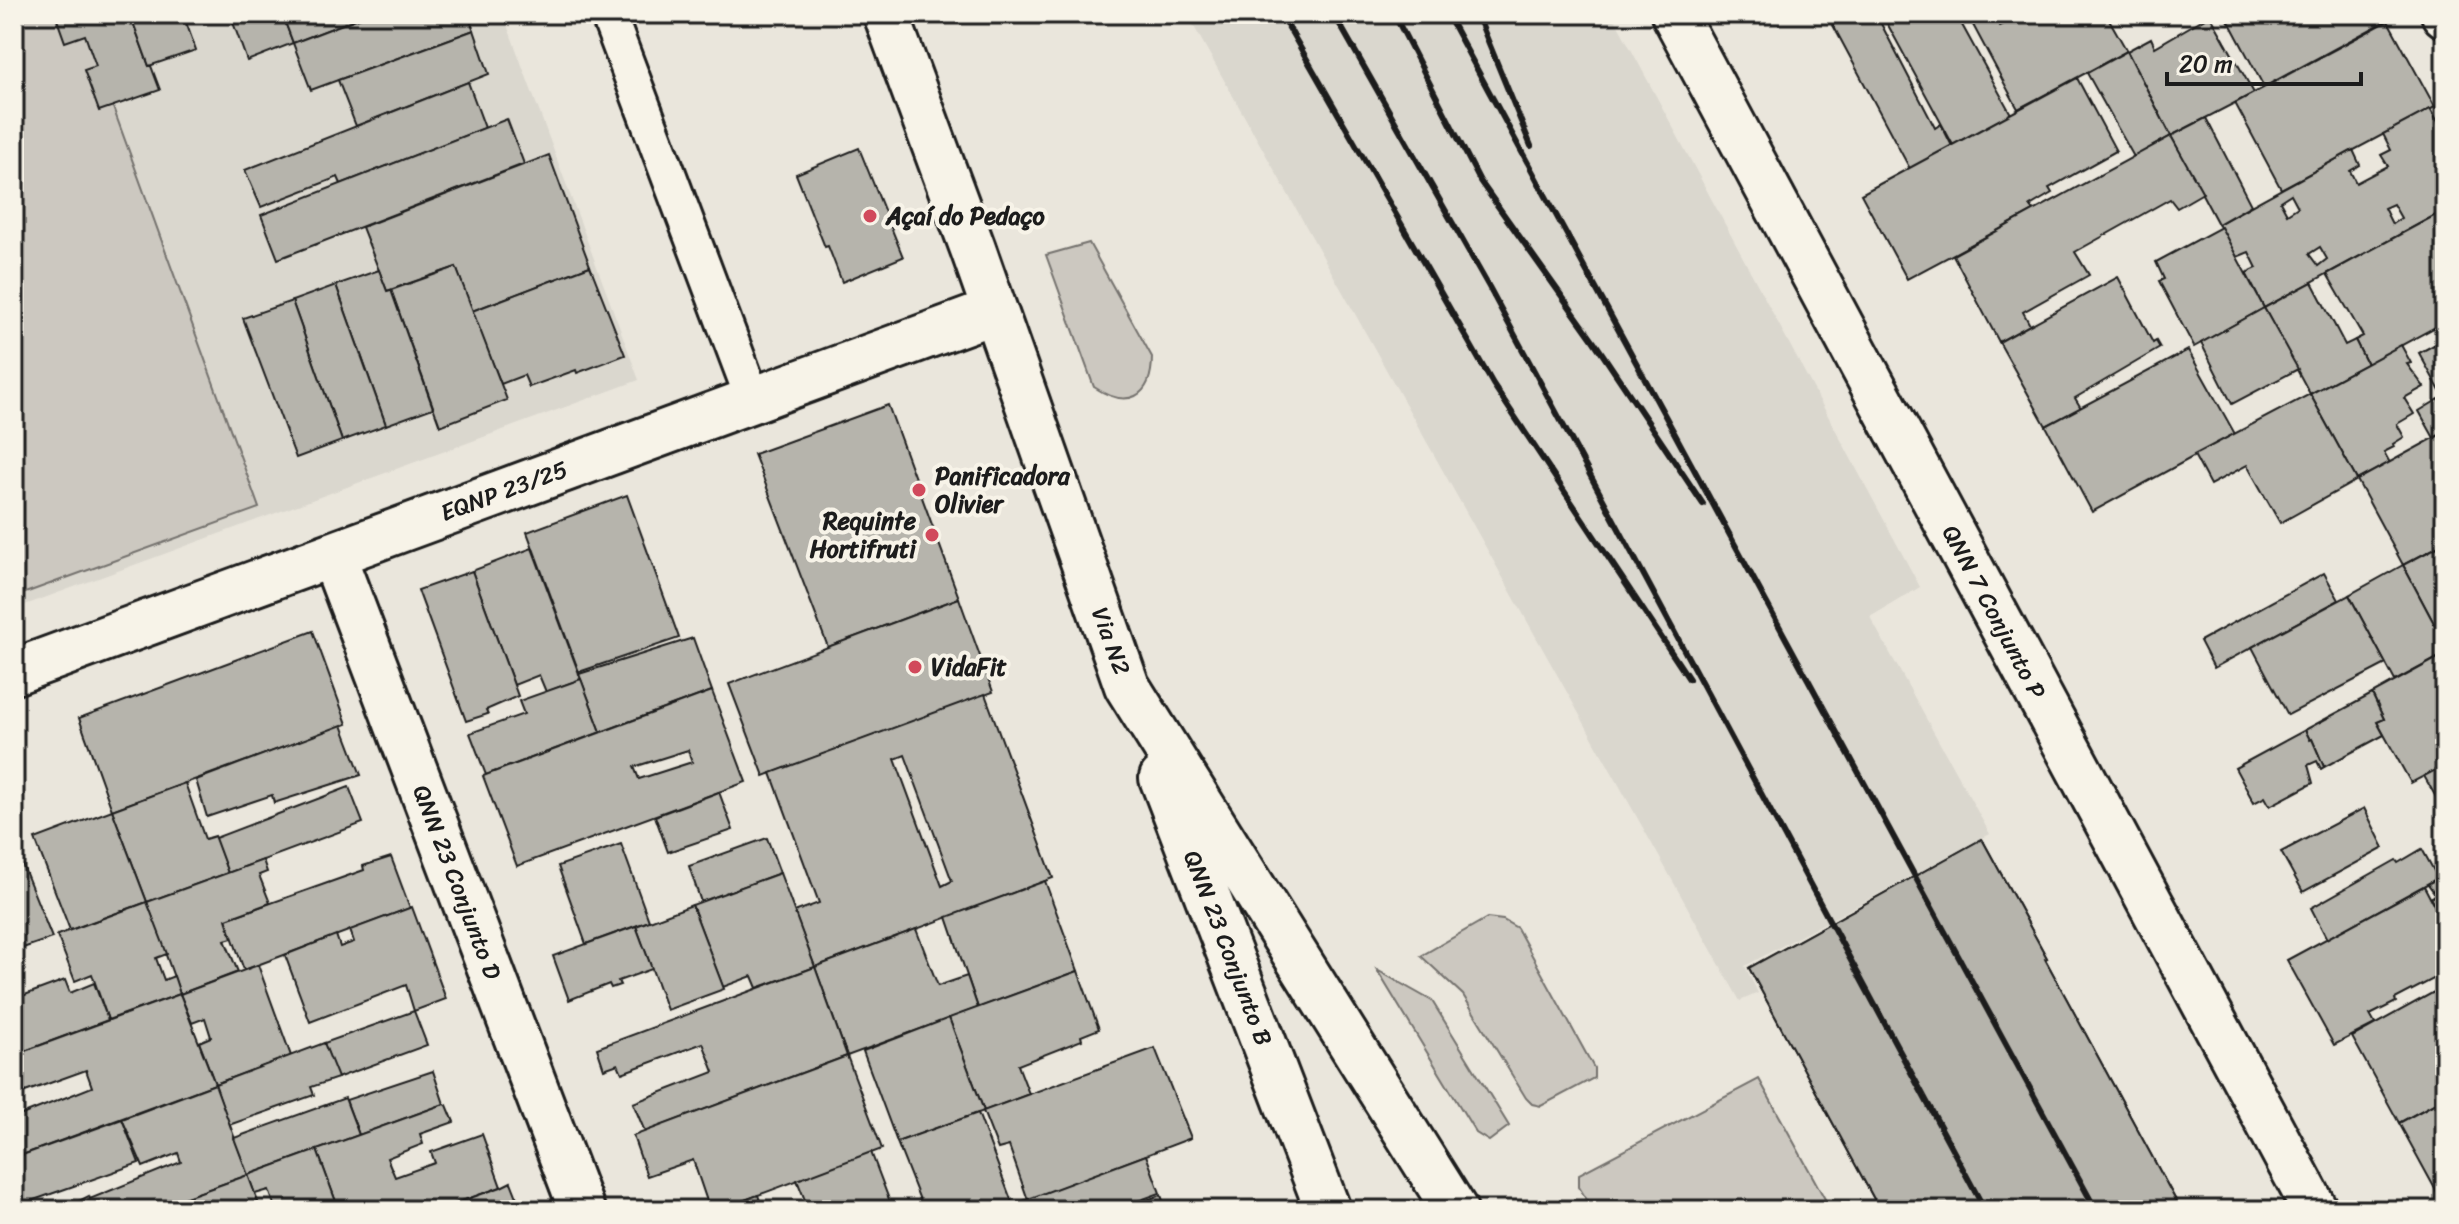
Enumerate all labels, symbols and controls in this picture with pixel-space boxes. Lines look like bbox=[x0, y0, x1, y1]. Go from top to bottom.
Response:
scale bar bbox=[2167, 36, 2361, 86]
text: 20 m bbox=[2179, 43, 2233, 85]
place label: Açaí do Pedaço bbox=[885, 195, 1046, 237]
marker: Açaí do Pedaço bbox=[861, 207, 879, 225]
street label: EQNP 23/25 bbox=[434, 448, 574, 534]
place label: Panificadora Olivier bbox=[935, 455, 1071, 525]
marker: Panificadora Olivier bbox=[910, 481, 928, 499]
place label: Requinte Hortifruti bbox=[810, 500, 917, 570]
street label: QNN 7 Conjunto P bbox=[1930, 517, 2058, 707]
marker: Requinte Hortifruti bbox=[923, 526, 941, 544]
street label: Via N2 bbox=[1079, 601, 1143, 681]
place label: VidaFit bbox=[931, 646, 1007, 688]
marker: VidaFit bbox=[906, 658, 924, 676]
street label: QNN 23 Conjunto D bbox=[401, 779, 514, 986]
street label: QNN 23 Conjunto B bbox=[1171, 844, 1285, 1052]

